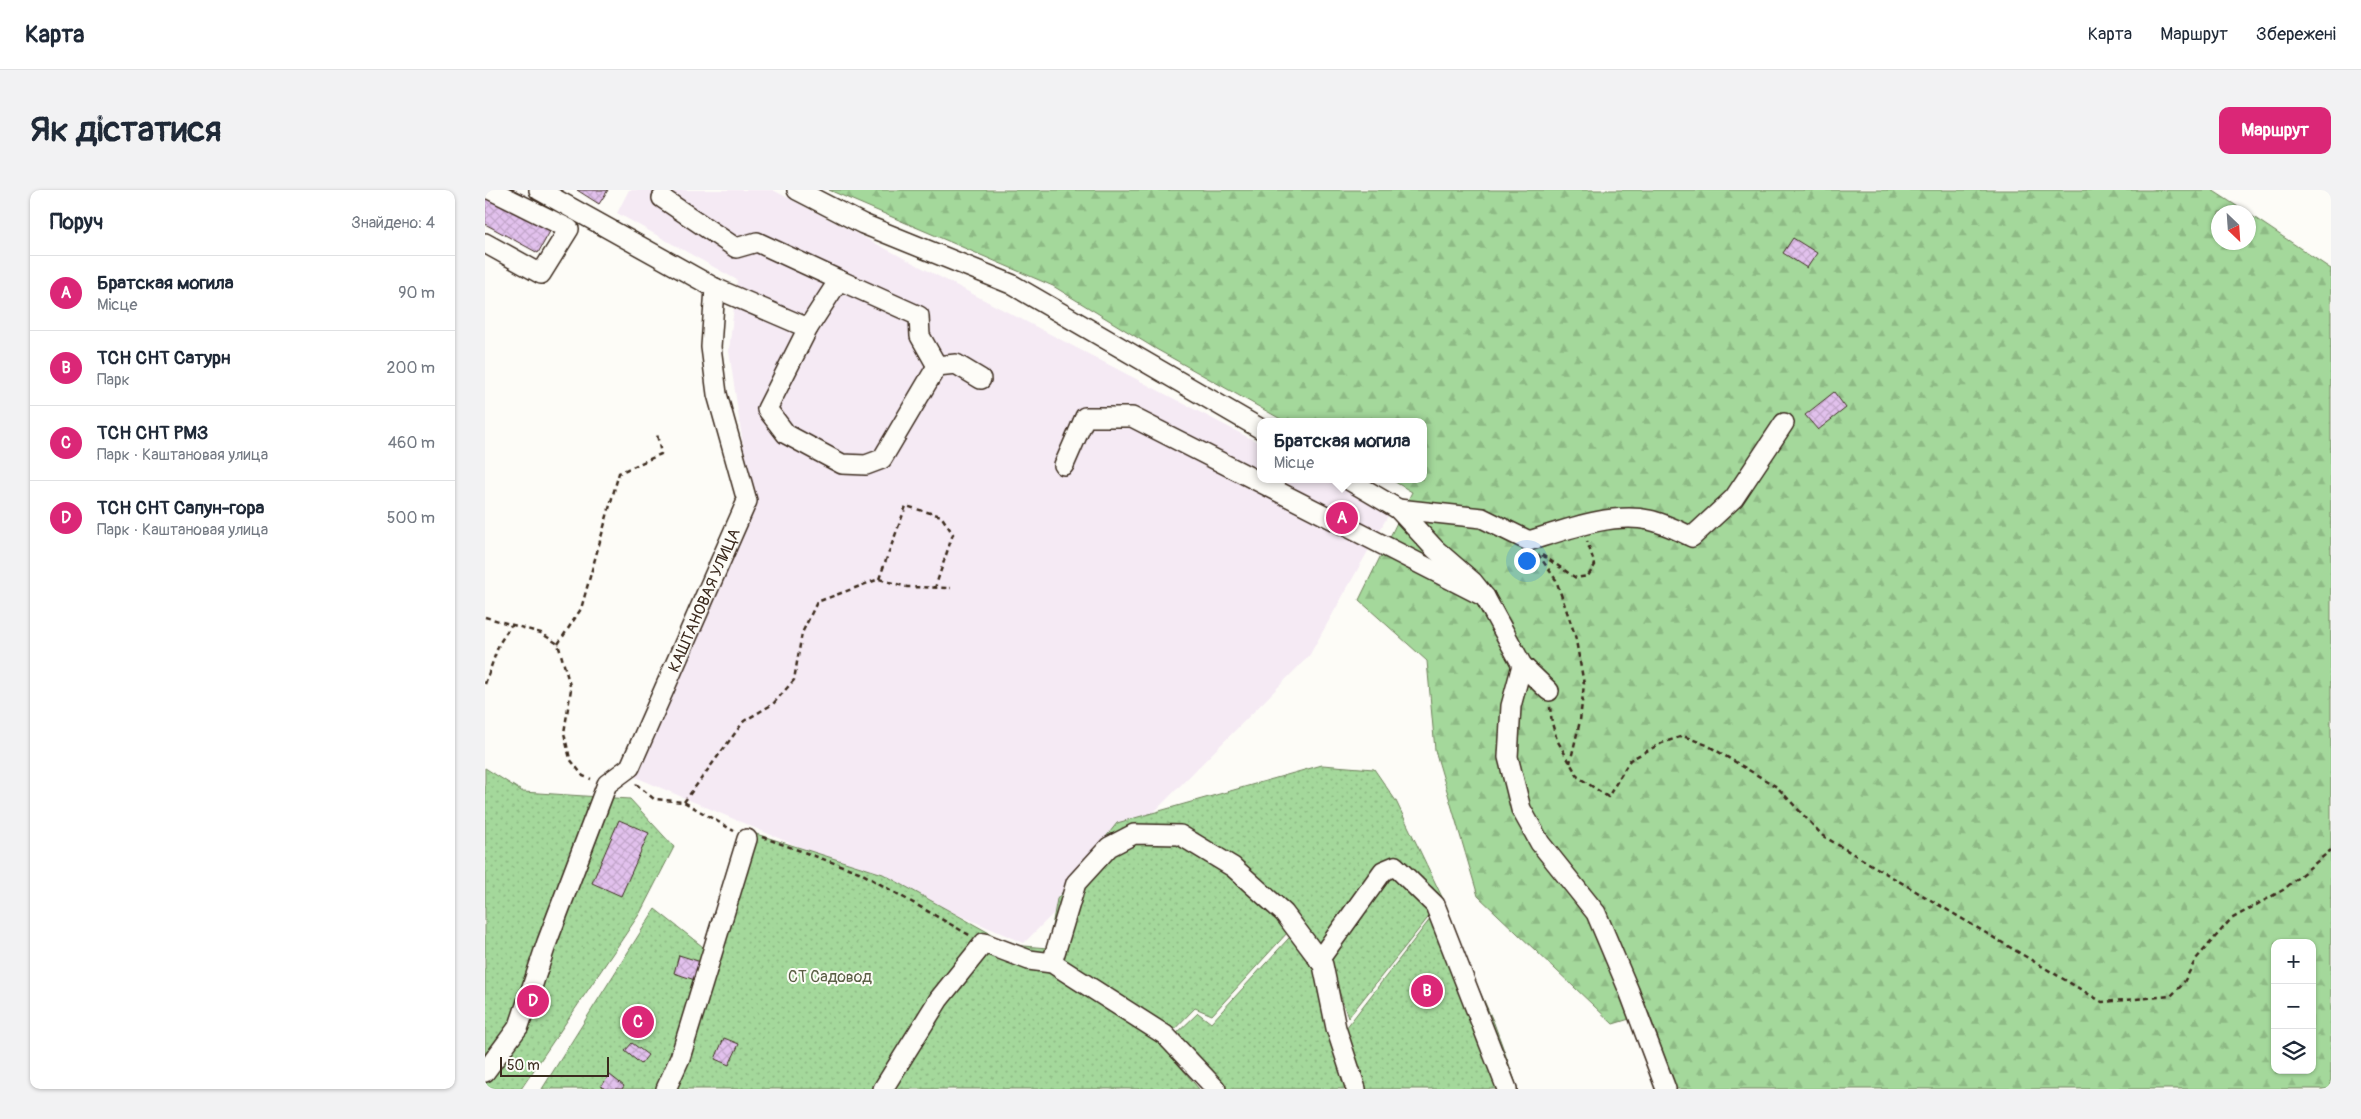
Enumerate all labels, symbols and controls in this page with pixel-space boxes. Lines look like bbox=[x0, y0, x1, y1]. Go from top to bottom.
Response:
text: Карта bbox=[25, 20, 84, 49]
text: Карта bbox=[2088, 23, 2132, 46]
text: Маршрут bbox=[2160, 23, 2228, 46]
text: Збережені bbox=[2256, 23, 2336, 46]
button: Маршрут bbox=[2219, 107, 2331, 154]
text: Як дістатися bbox=[30, 108, 221, 152]
north arrow bbox=[2211, 205, 2256, 250]
text: Поруч bbox=[50, 209, 103, 236]
text: Знайдено: 4 bbox=[351, 213, 435, 233]
text: Братская могила bbox=[97, 271, 234, 295]
text: A bbox=[61, 283, 71, 303]
text: 90 m bbox=[398, 283, 435, 303]
text: Місце bbox=[97, 295, 137, 315]
text: ТСН СНТ Сатурн bbox=[97, 346, 230, 370]
text: B bbox=[61, 358, 71, 378]
text: 200 m bbox=[387, 358, 435, 378]
text: Парк bbox=[97, 370, 130, 390]
popup bbox=[1257, 418, 1427, 483]
text: ТСН СНТ РМЗ bbox=[97, 421, 208, 445]
text: Братская могила bbox=[1274, 429, 1410, 453]
text: C bbox=[61, 433, 71, 453]
text: 460 m bbox=[388, 433, 435, 453]
text: Парк · Каштановая улица bbox=[97, 445, 268, 465]
text: Місце bbox=[1274, 453, 1314, 473]
text: ТСН СНТ Сапун-гора bbox=[97, 496, 264, 520]
pin: A bbox=[1326, 499, 1358, 537]
text: D bbox=[61, 508, 71, 528]
text: 500 m bbox=[387, 508, 435, 528]
text: Парк · Каштановая улица bbox=[97, 520, 268, 540]
street label: КАШТАНОВАЯ УЛИЦА bbox=[664, 525, 745, 675]
your location bbox=[1514, 548, 1540, 574]
map controls bbox=[2271, 939, 2316, 1074]
button: + bbox=[2271, 939, 2316, 984]
park label: СТ Садовод bbox=[788, 967, 872, 987]
pin: B bbox=[1411, 972, 1443, 1010]
pin: D bbox=[517, 982, 549, 1020]
button: − bbox=[2271, 984, 2316, 1029]
pin: C bbox=[622, 1003, 654, 1041]
button: layers bbox=[2271, 1029, 2316, 1074]
scale bar bbox=[500, 1054, 609, 1077]
text: 50 m bbox=[507, 1057, 540, 1074]

